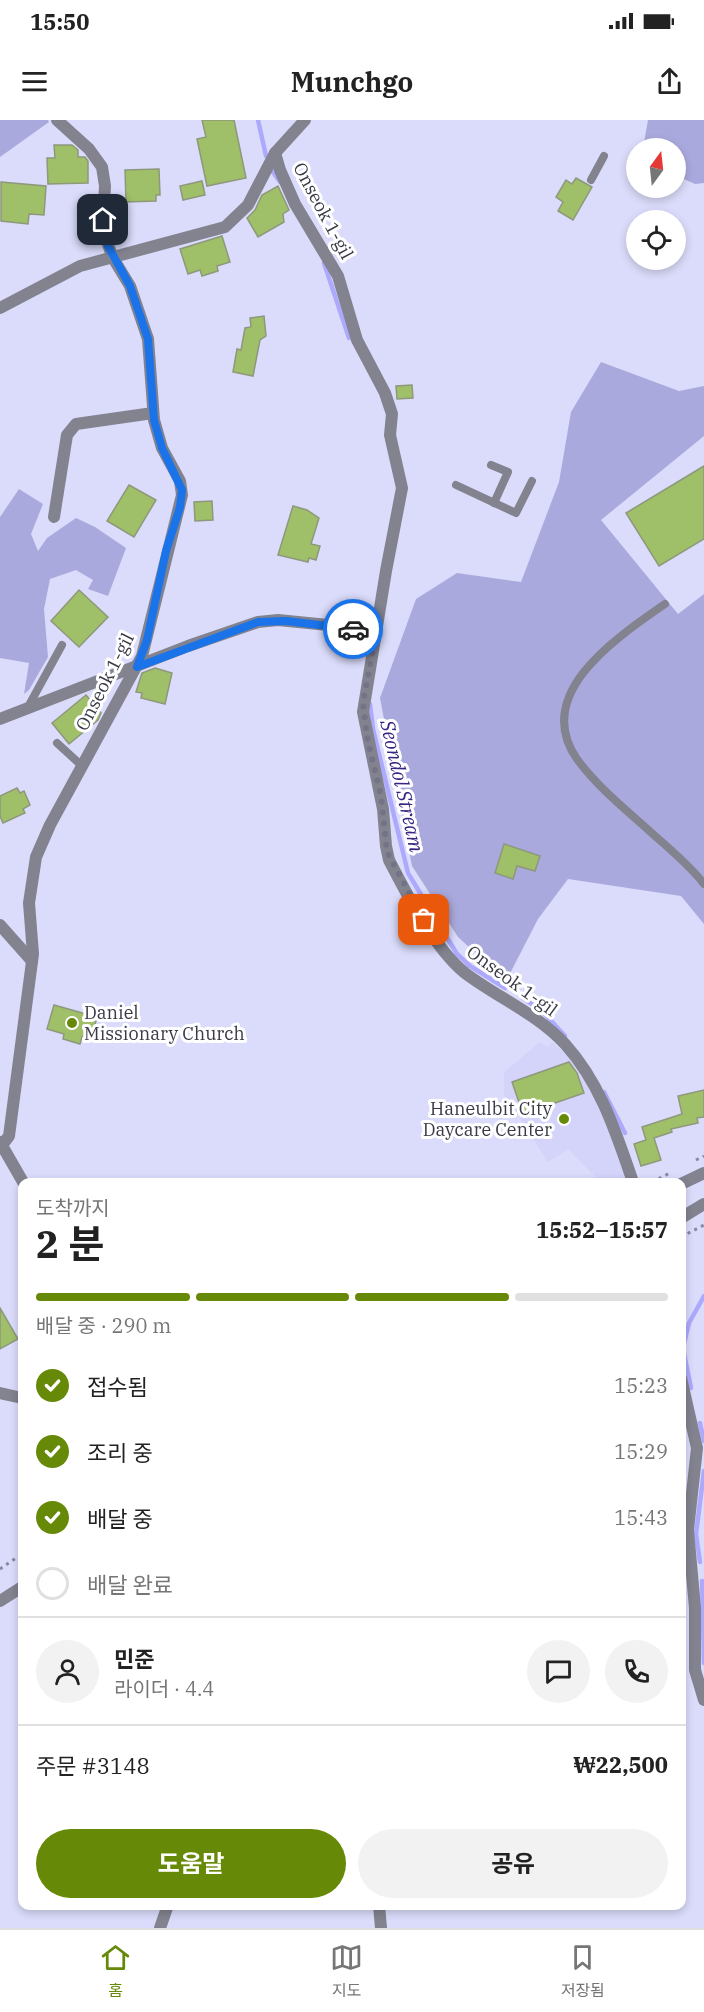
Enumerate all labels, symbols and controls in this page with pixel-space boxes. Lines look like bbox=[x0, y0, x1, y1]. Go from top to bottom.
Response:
text: 15:50 bbox=[30, 7, 89, 36]
text: Munchgo bbox=[291, 64, 413, 99]
icon: menu bbox=[18, 65, 51, 98]
icon: share bbox=[653, 65, 686, 98]
north arrow bbox=[626, 138, 686, 198]
map controls bbox=[626, 138, 686, 270]
street label: Onseok 1-gil bbox=[288, 158, 359, 263]
pin bbox=[77, 194, 128, 245]
icon: home bbox=[86, 203, 119, 236]
button: locate bbox=[626, 210, 686, 270]
courier bbox=[323, 599, 383, 659]
icon: car bbox=[337, 613, 370, 646]
street label: Onseok 1-gil bbox=[70, 629, 139, 734]
water label: Seondol Stream bbox=[374, 716, 431, 855]
pin bbox=[398, 894, 449, 945]
icon: bag bbox=[407, 903, 440, 936]
street label: Onseok 1-gil bbox=[462, 940, 562, 1021]
place label: Daniel Missionary Church bbox=[84, 1001, 245, 1045]
marker: Daniel Missionary Church bbox=[65, 1016, 79, 1030]
place label: Haneulbit City Daycare Center bbox=[423, 1097, 552, 1141]
marker: Haneulbit City Daycare Center bbox=[557, 1112, 571, 1126]
text: 도착까지 bbox=[36, 1194, 110, 1221]
text: 15:52–15:57 bbox=[536, 1215, 668, 1244]
text: 2 분 bbox=[36, 1218, 104, 1269]
text: 배달 중 · 290 m bbox=[36, 1312, 171, 1339]
icon: check bbox=[36, 1369, 69, 1402]
text: 접수됨 bbox=[87, 1372, 148, 1401]
text: 15:23 bbox=[614, 1372, 668, 1399]
icon: check bbox=[36, 1435, 69, 1468]
text: 조리 중 bbox=[87, 1438, 153, 1467]
text: 15:29 bbox=[614, 1438, 668, 1465]
icon: check bbox=[36, 1501, 69, 1534]
text: 배달 중 bbox=[87, 1504, 153, 1533]
text: 15:43 bbox=[614, 1504, 668, 1531]
text: 배달 완료 bbox=[87, 1570, 173, 1599]
button: person bbox=[36, 1640, 99, 1703]
button: chat bbox=[527, 1640, 590, 1703]
button: phone bbox=[605, 1640, 668, 1703]
text: 민준 bbox=[114, 1644, 154, 1673]
text: 라이더 · 4.4 bbox=[114, 1675, 214, 1702]
text: ₩22,500 bbox=[573, 1750, 668, 1779]
text: 주문 #3148 bbox=[36, 1751, 150, 1780]
button: 도움말 bbox=[36, 1829, 346, 1898]
button: 공유 bbox=[358, 1829, 668, 1898]
tab: 홈 bbox=[99, 1941, 132, 2001]
tab: 지도 bbox=[330, 1941, 363, 2001]
tab: 저장됨 bbox=[561, 1941, 605, 2001]

